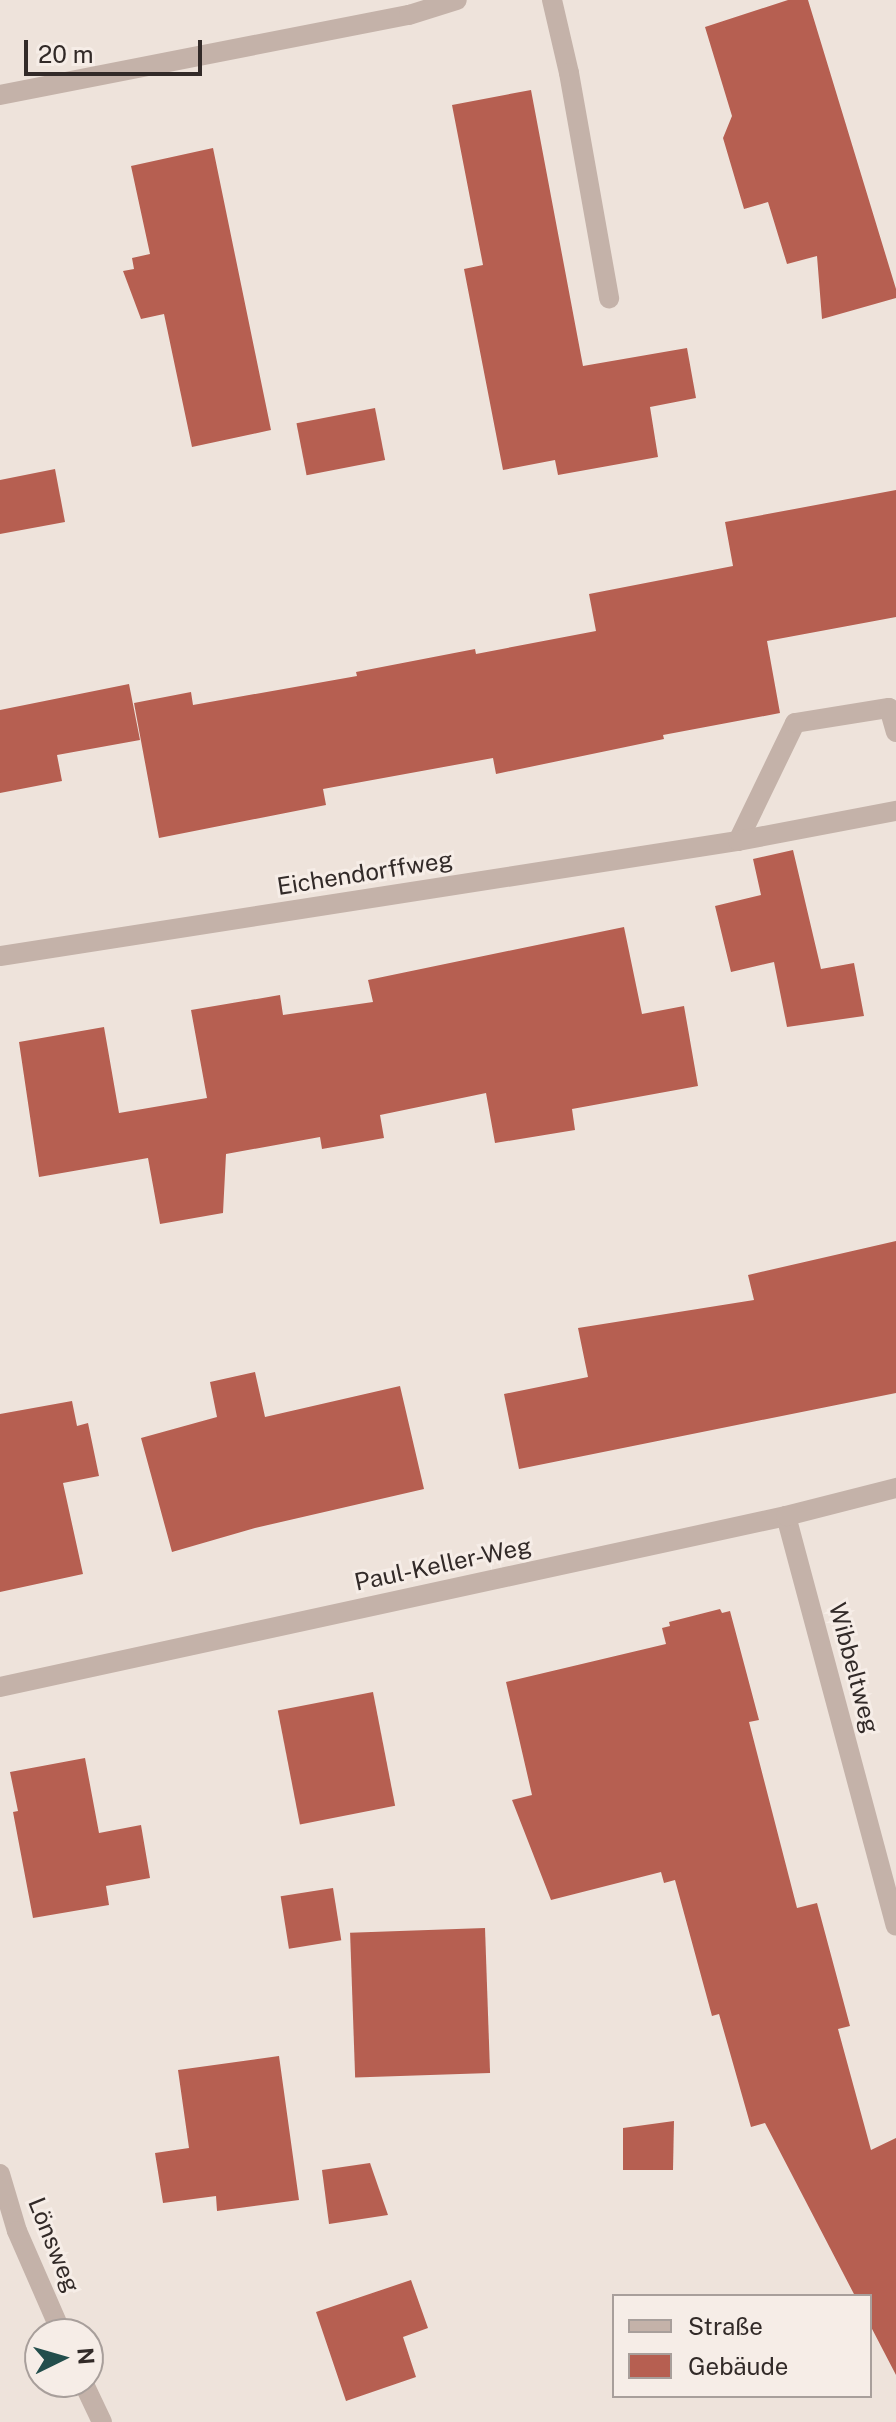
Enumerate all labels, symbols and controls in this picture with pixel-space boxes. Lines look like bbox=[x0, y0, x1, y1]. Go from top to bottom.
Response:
scale bar bbox=[28, 24, 206, 74]
text: 20 m bbox=[38, 40, 94, 68]
street label: Eichendorffweg bbox=[275, 845, 455, 901]
street label: Paul-Keller-Weg bbox=[352, 1531, 534, 1597]
street label: Wibbeltweg bbox=[823, 1600, 885, 1736]
street label: Lönsweg bbox=[22, 2193, 86, 2297]
legend bbox=[612, 2294, 872, 2398]
text: Straße bbox=[688, 2312, 763, 2340]
north arrow bbox=[24, 2318, 104, 2398]
text: N bbox=[72, 2346, 100, 2366]
text: Gebäude bbox=[688, 2352, 788, 2380]

